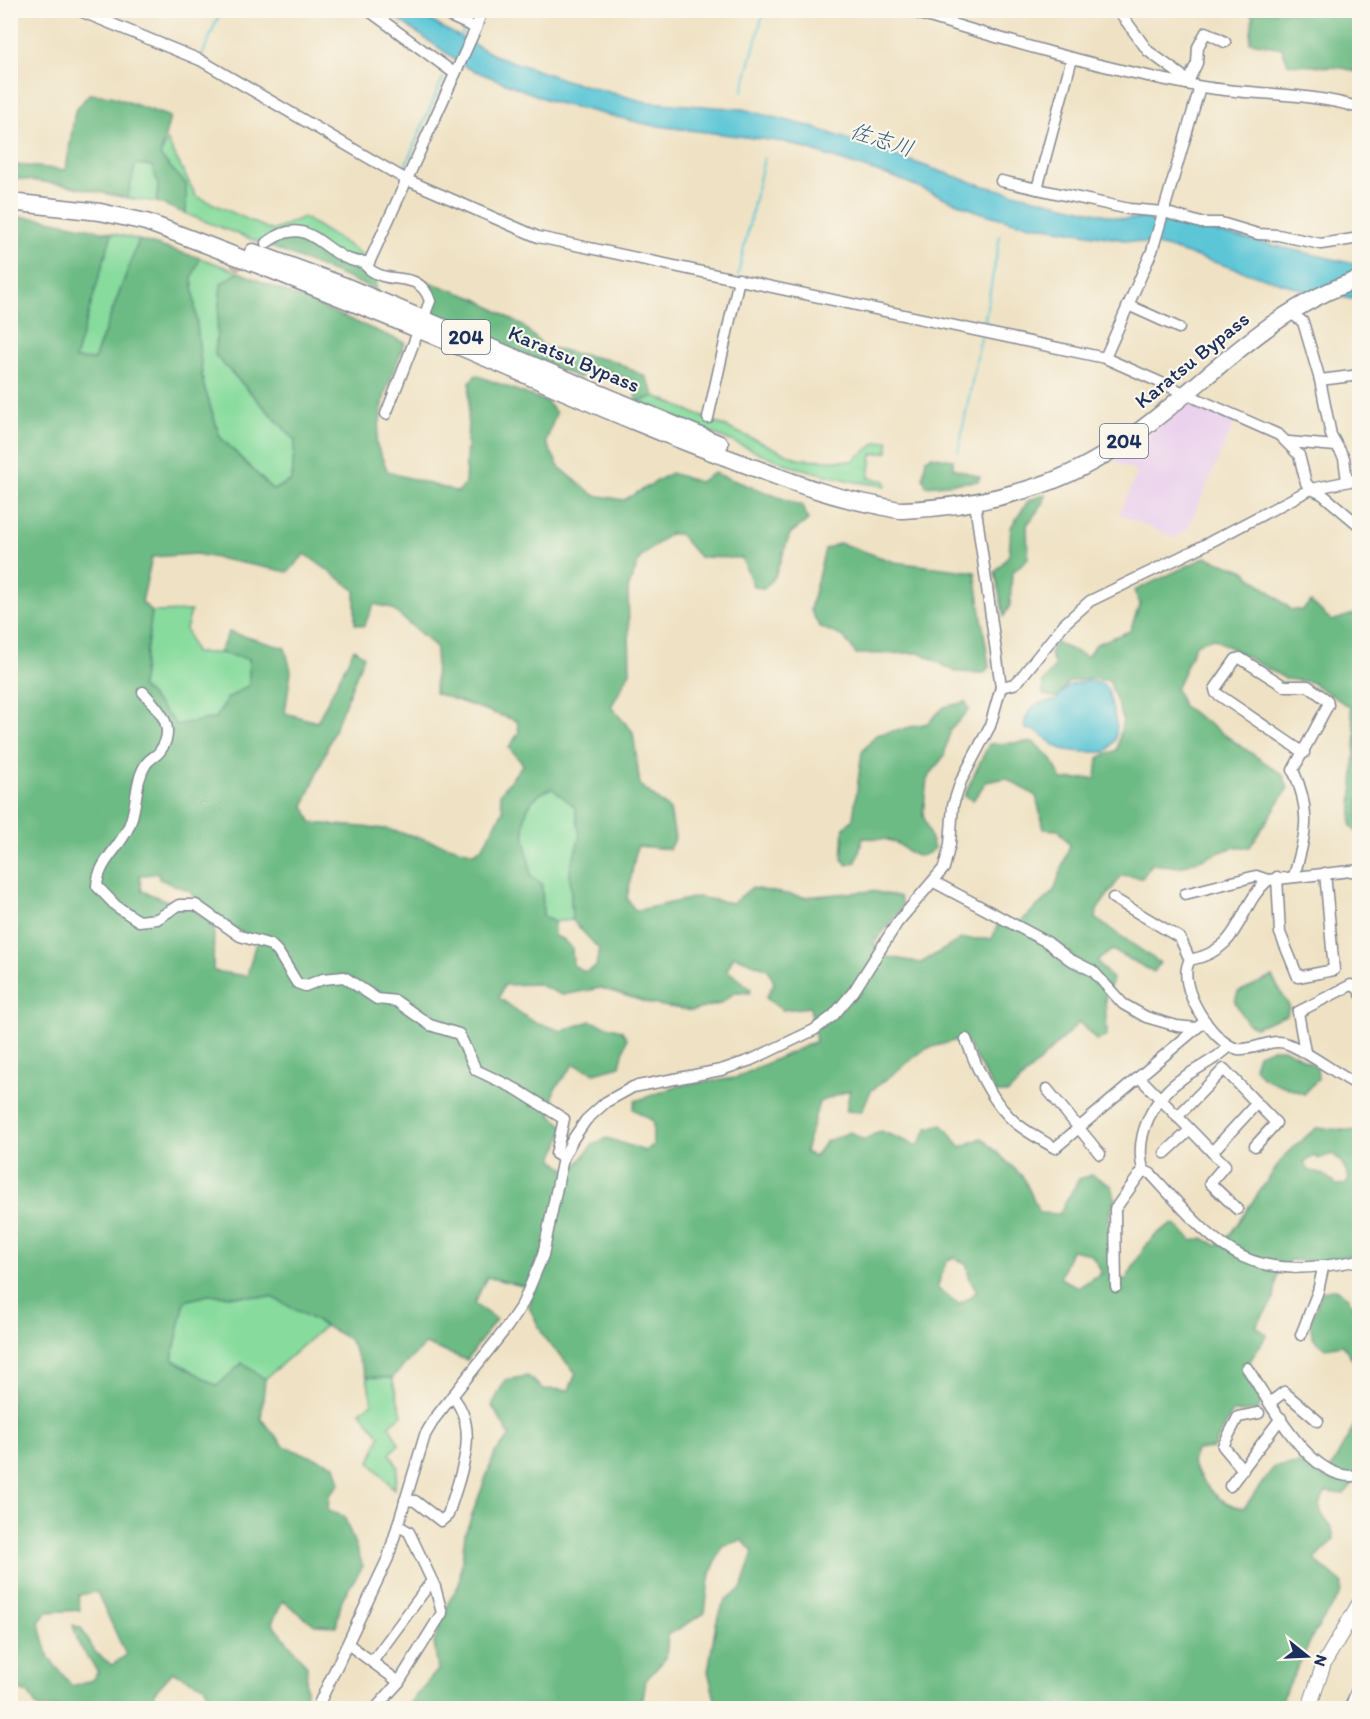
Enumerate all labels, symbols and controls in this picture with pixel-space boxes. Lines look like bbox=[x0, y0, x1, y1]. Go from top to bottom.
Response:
water label: 佐志川 bbox=[846, 116, 917, 163]
street label: Karatsu Bypass bbox=[1129, 306, 1254, 413]
road number: 204 bbox=[442, 320, 490, 354]
street label: Karatsu Bypass bbox=[505, 320, 644, 397]
road number: 204 bbox=[1100, 424, 1148, 458]
north arrow bbox=[1277, 1626, 1337, 1686]
text: N bbox=[1310, 1652, 1331, 1669]

